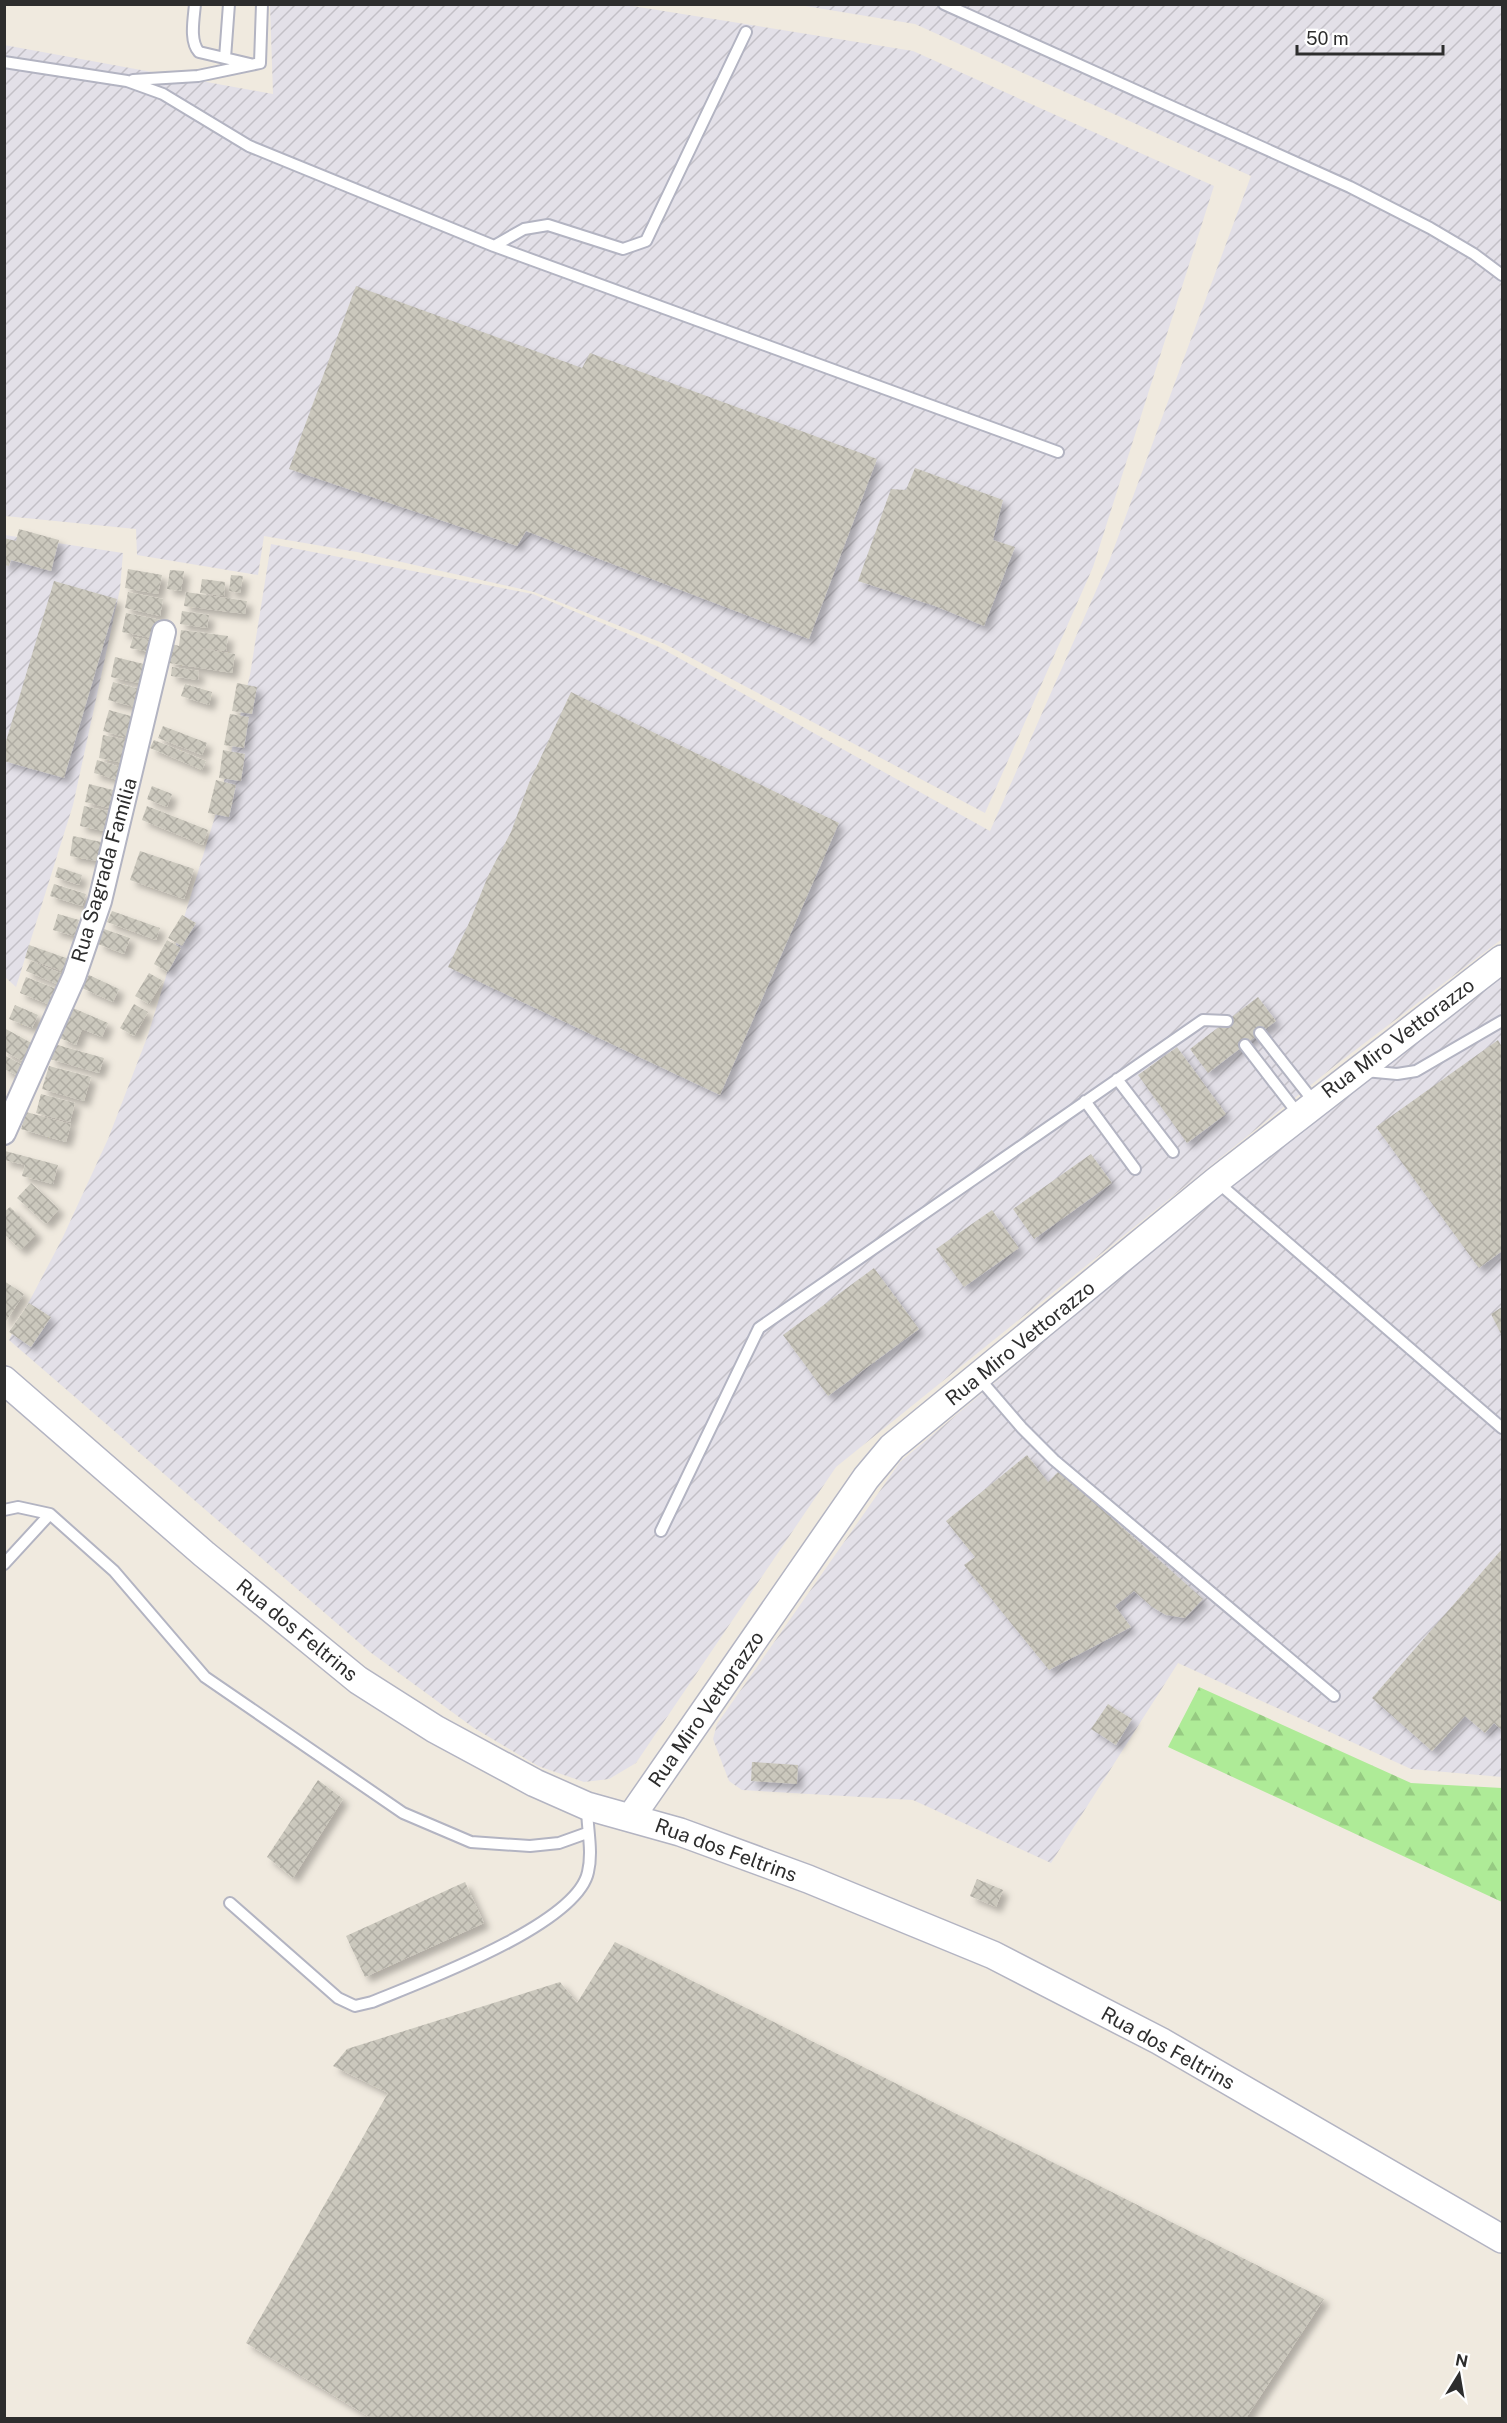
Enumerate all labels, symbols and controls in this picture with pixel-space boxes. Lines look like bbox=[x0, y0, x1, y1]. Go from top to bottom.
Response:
scale bar bbox=[1297, 18, 1442, 56]
text: 50 m bbox=[1306, 28, 1349, 49]
street label: Rua Sagrada Família bbox=[66, 775, 142, 965]
street label: Rua Miro Vettorazzo bbox=[1317, 973, 1479, 1103]
street label: Rua Miro Vettorazzo bbox=[941, 1275, 1099, 1411]
street label: Rua dos Feltrins bbox=[231, 1574, 363, 1686]
street label: Rua Miro Vettorazzo bbox=[643, 1626, 769, 1792]
street label: Rua dos Feltrins bbox=[652, 1813, 800, 1887]
street label: Rua dos Feltrins bbox=[1097, 2001, 1239, 2095]
north arrow bbox=[1429, 2345, 1489, 2405]
text: N bbox=[1454, 2350, 1470, 2371]

